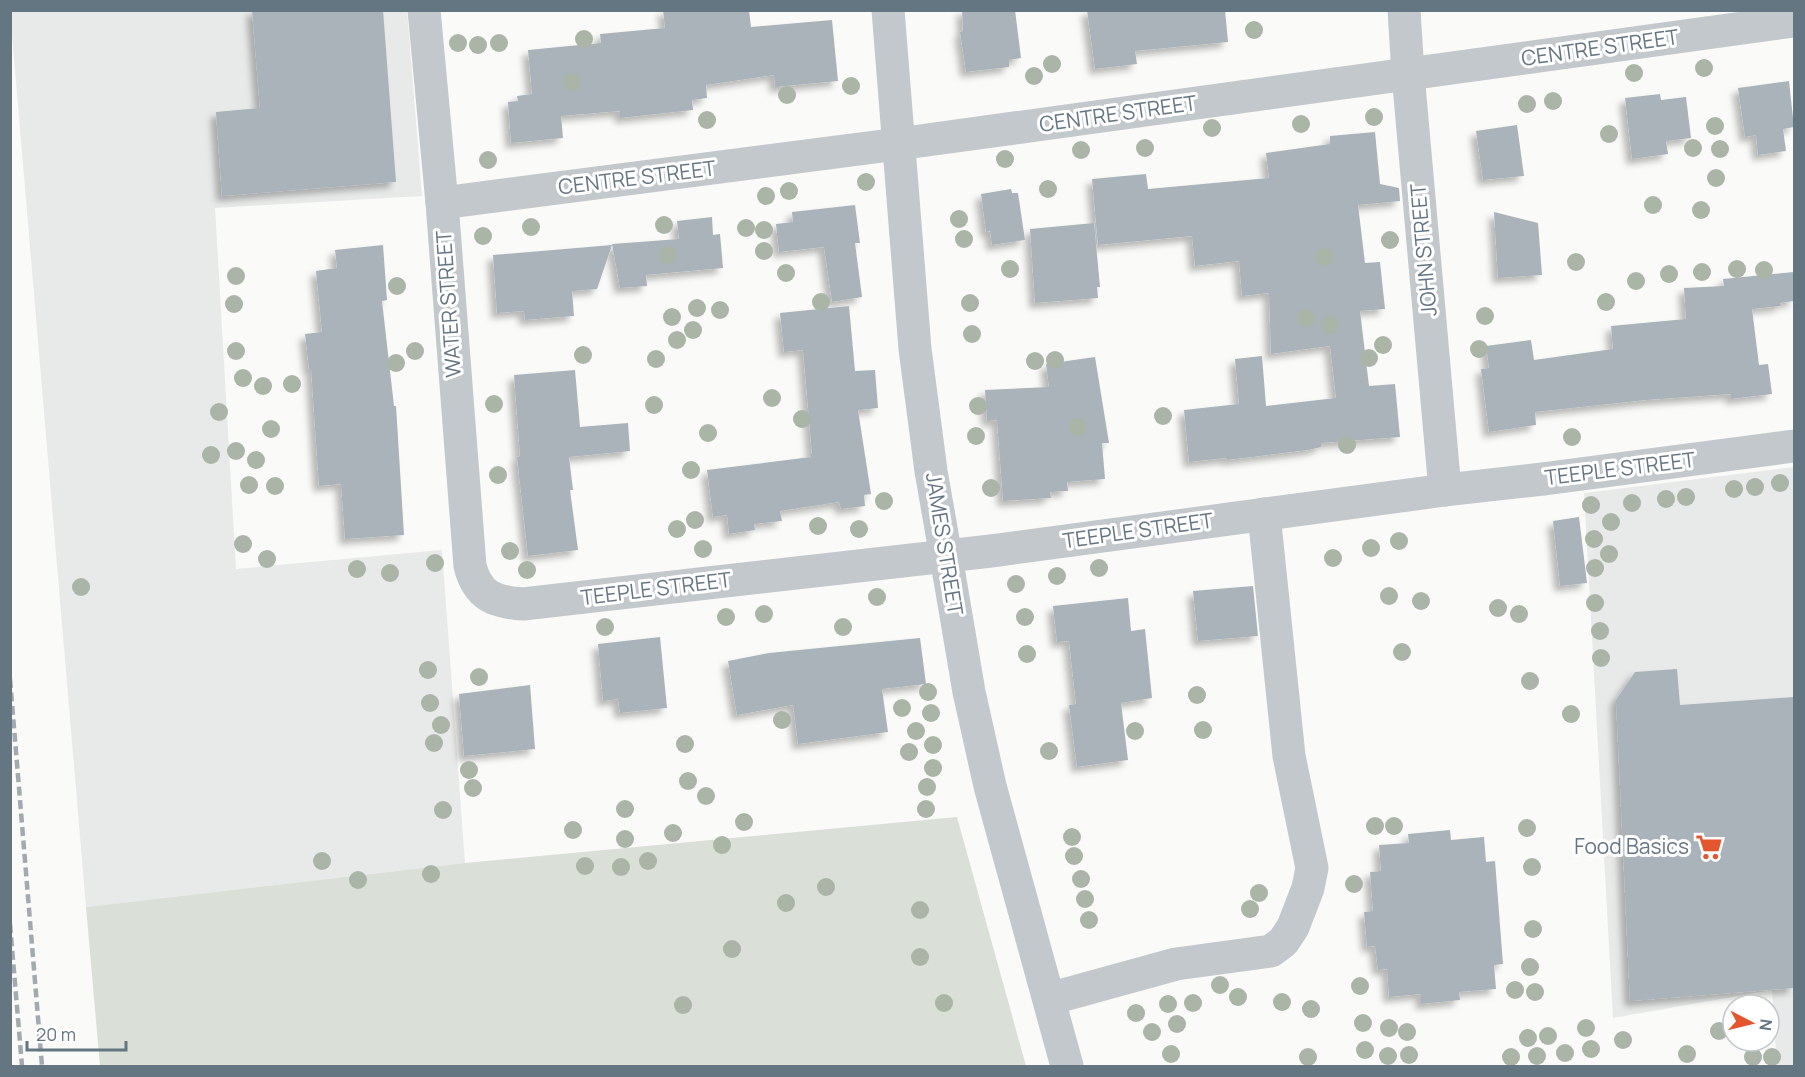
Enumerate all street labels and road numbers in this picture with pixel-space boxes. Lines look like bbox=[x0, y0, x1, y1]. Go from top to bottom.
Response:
street label: CENTRE STREET bbox=[1519, 22, 1681, 72]
street label: CENTRE STREET bbox=[1037, 88, 1199, 138]
street label: CENTRE STREET bbox=[557, 153, 718, 201]
street label: JOHN STREET bbox=[1403, 182, 1443, 318]
street label: WATER STREET bbox=[429, 229, 467, 379]
street label: TEEPLE STREET bbox=[1543, 445, 1697, 491]
street label: JAMES STREET bbox=[920, 471, 970, 618]
street label: TEEPLE STREET bbox=[1061, 506, 1215, 554]
street label: TEEPLE STREET bbox=[579, 565, 733, 611]

